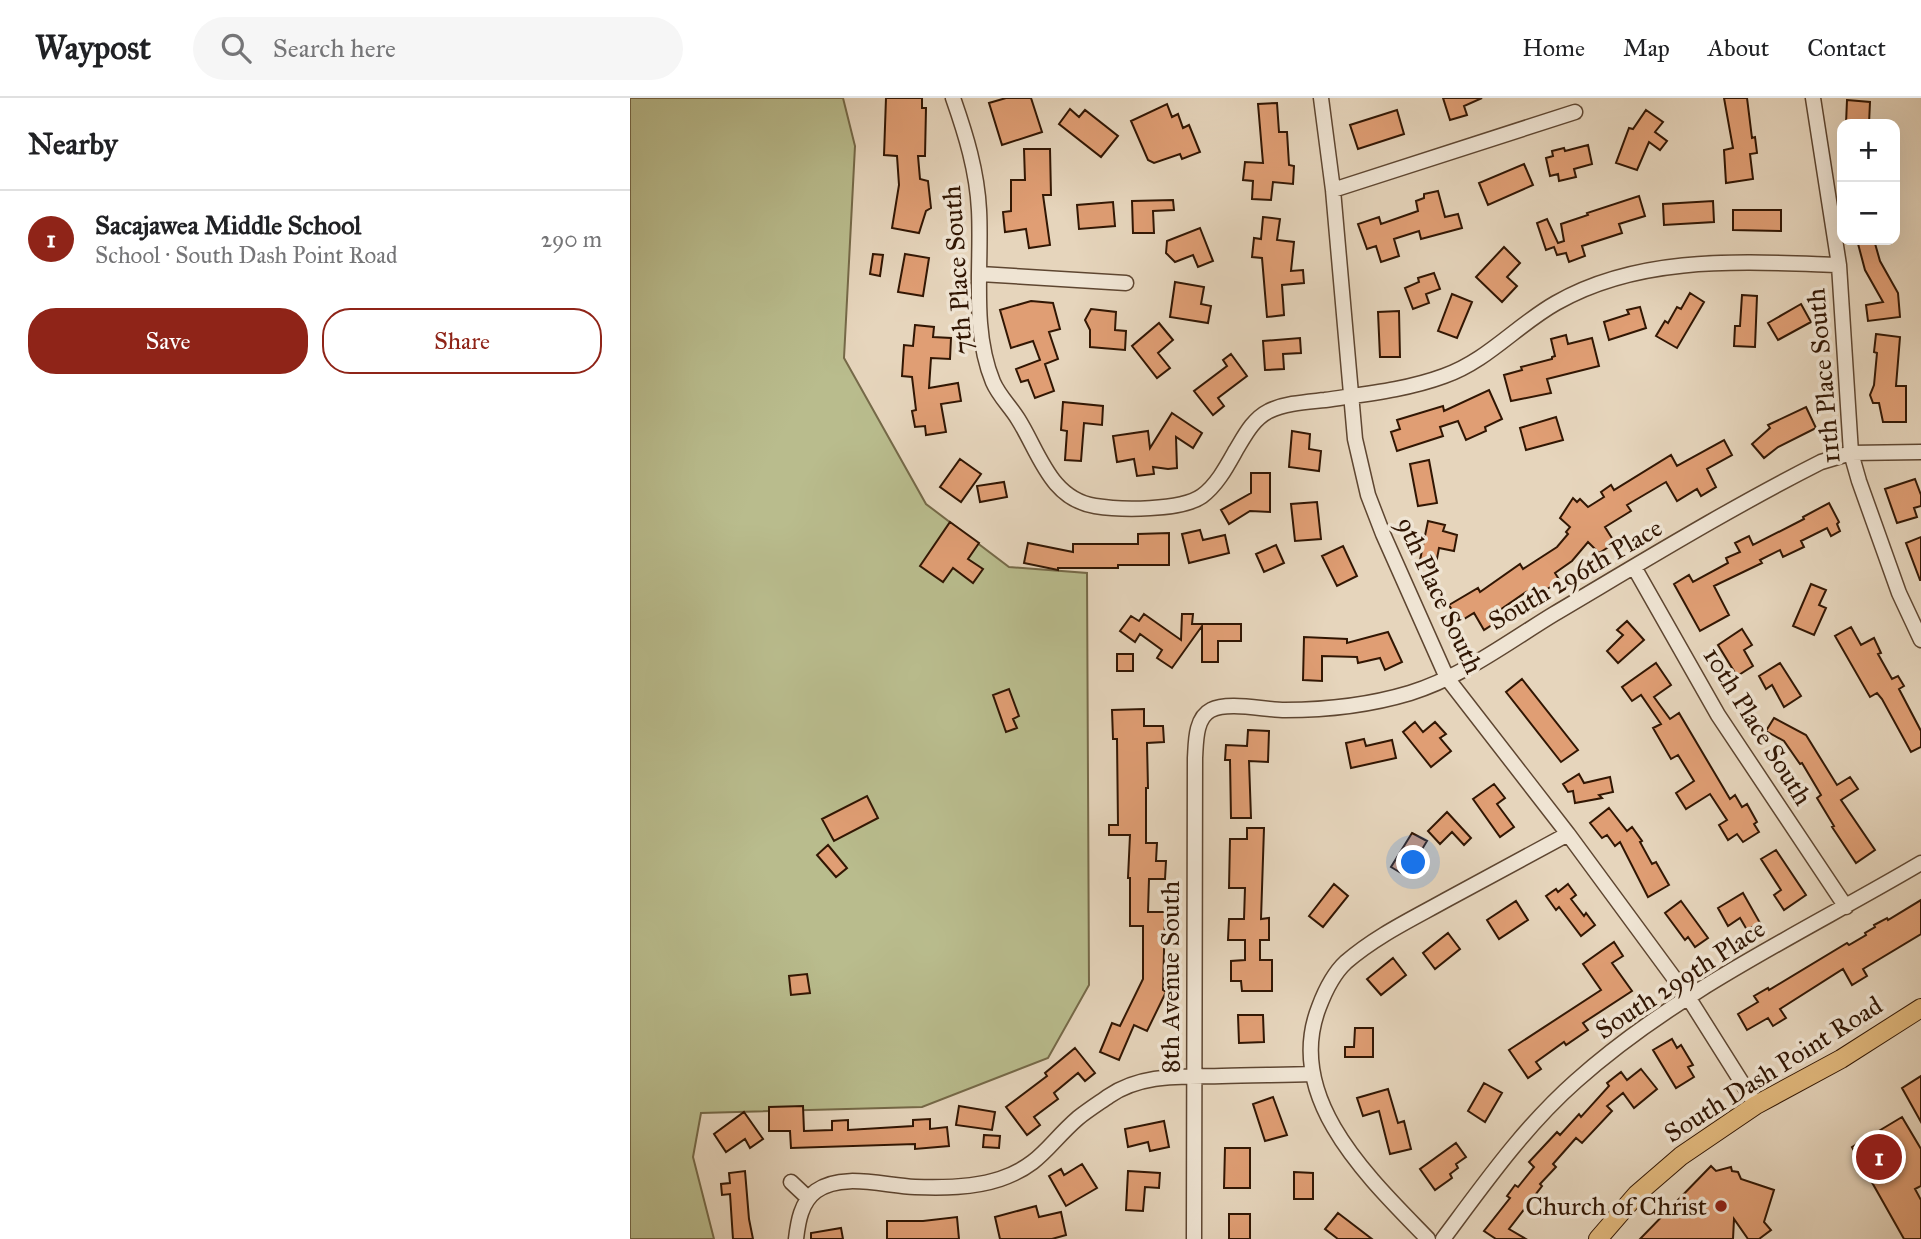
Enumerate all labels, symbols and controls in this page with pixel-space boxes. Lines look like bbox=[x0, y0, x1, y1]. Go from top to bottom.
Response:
search box bbox=[193, 17, 683, 80]
text: Waypost bbox=[35, 28, 151, 68]
icon: search bbox=[217, 29, 255, 67]
text: Search here bbox=[273, 32, 396, 64]
text: Home bbox=[1522, 33, 1585, 63]
text: Map bbox=[1623, 33, 1670, 63]
text: About bbox=[1708, 33, 1769, 63]
text: Contact bbox=[1807, 33, 1886, 63]
map controls bbox=[1837, 119, 1900, 245]
button: + bbox=[1837, 119, 1900, 182]
text: Nearby bbox=[28, 126, 118, 162]
button: − bbox=[1837, 182, 1900, 245]
street label: 7th Place South bbox=[935, 184, 979, 356]
text: Sacajawea Middle School bbox=[95, 209, 361, 241]
text: 1 bbox=[46, 225, 56, 253]
text: 290 m bbox=[541, 225, 602, 253]
text: School · South Dash Point Road bbox=[95, 241, 397, 269]
street label: 11th Place South bbox=[1799, 286, 1847, 465]
button: Save bbox=[28, 308, 308, 374]
button: Share bbox=[322, 308, 602, 374]
street label: South 296th Place bbox=[1482, 511, 1668, 637]
street label: 9th Place South bbox=[1390, 512, 1490, 679]
street label: 10th Place South bbox=[1697, 641, 1820, 812]
your location bbox=[1396, 845, 1430, 879]
street label: 8th Avenue South bbox=[1154, 880, 1186, 1073]
street label: South 299th Place bbox=[1589, 912, 1771, 1046]
street label: South Dash Point Road bbox=[1658, 989, 1888, 1149]
pin: 1 bbox=[1856, 1131, 1902, 1183]
place label: Church of Christ bbox=[1525, 1190, 1707, 1222]
marker: Church of Christ bbox=[1713, 1198, 1729, 1214]

